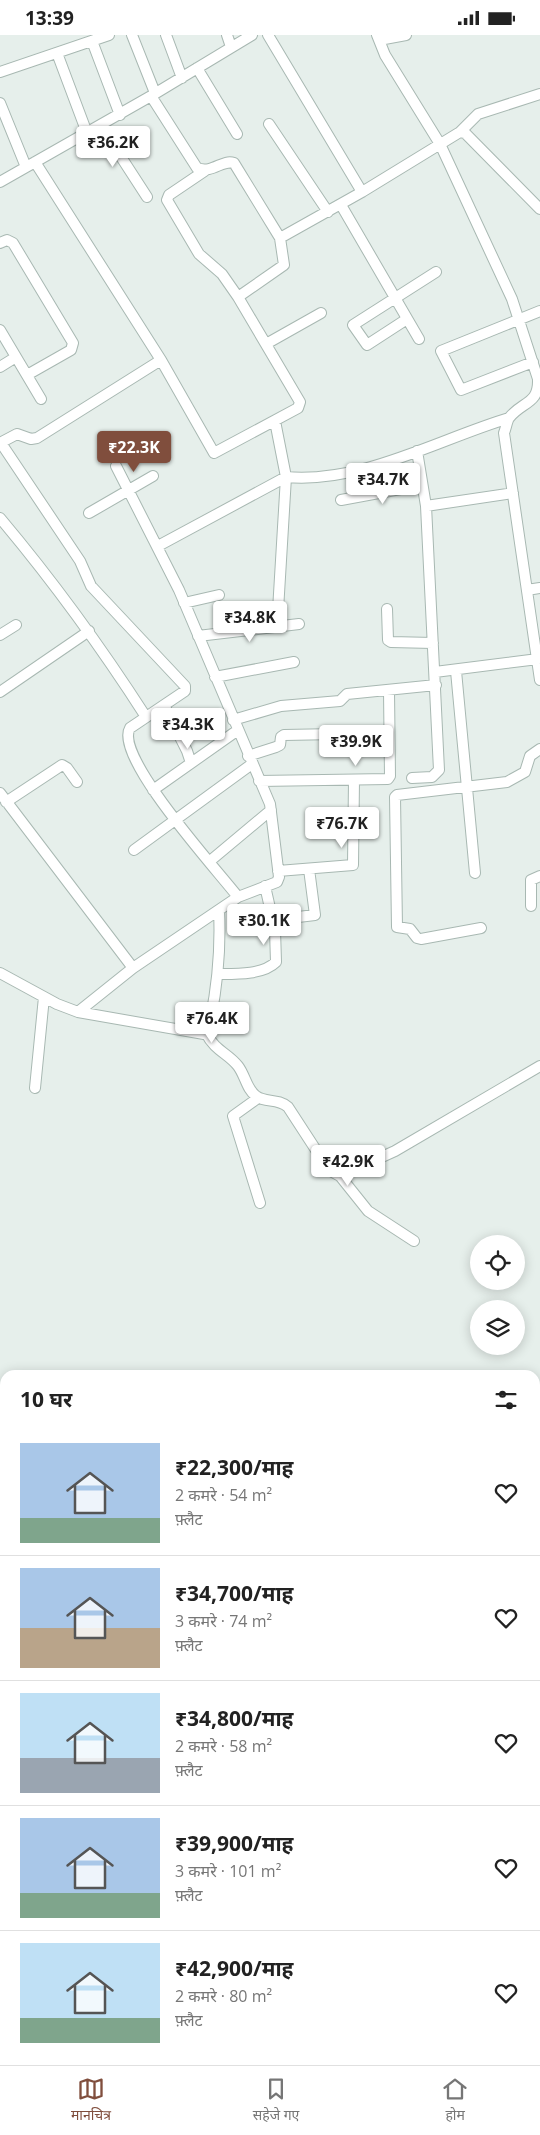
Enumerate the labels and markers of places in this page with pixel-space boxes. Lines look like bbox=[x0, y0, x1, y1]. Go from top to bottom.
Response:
pin: ₹36.2K bbox=[72, 125, 154, 168]
pin: ₹22.3K bbox=[93, 431, 175, 473]
pin: ₹34.7K bbox=[342, 463, 424, 505]
pin: ₹34.8K bbox=[209, 601, 291, 643]
pin: ₹34.3K bbox=[147, 707, 229, 750]
pin: ₹39.9K bbox=[315, 725, 397, 767]
pin: ₹76.7K bbox=[301, 807, 383, 849]
pin: ₹30.1K bbox=[223, 903, 305, 946]
pin: ₹76.4K bbox=[171, 1001, 253, 1044]
pin: ₹42.9K bbox=[307, 1145, 389, 1187]

